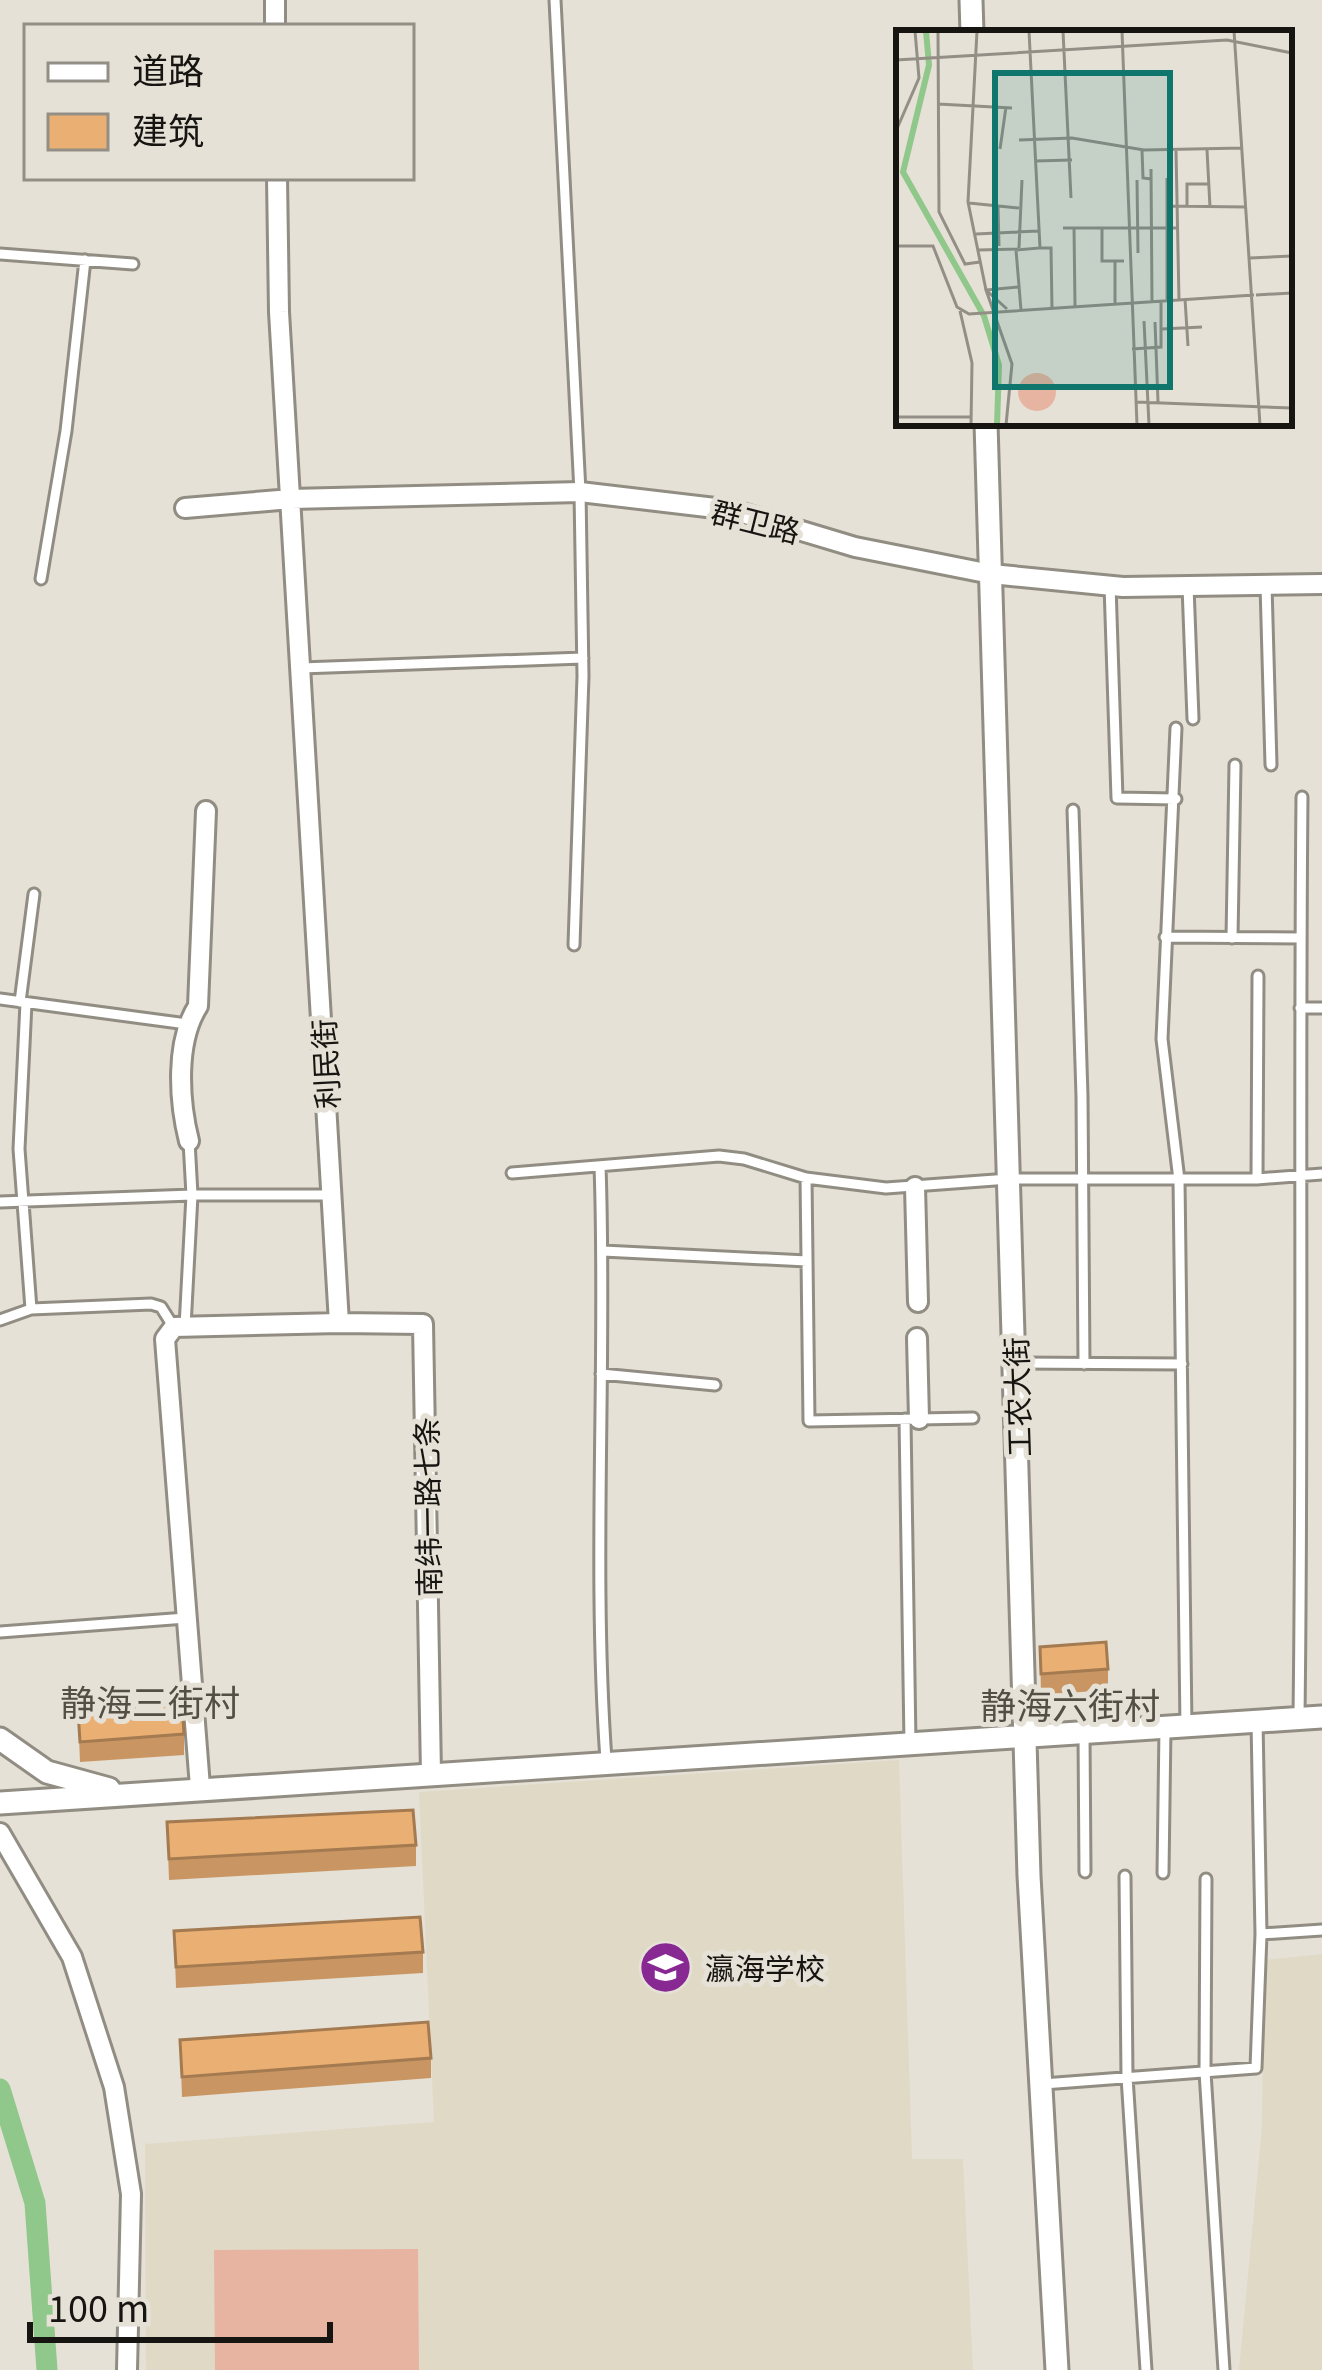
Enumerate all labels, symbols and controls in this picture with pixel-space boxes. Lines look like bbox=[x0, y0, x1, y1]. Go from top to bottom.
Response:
legend bbox=[24, 24, 414, 180]
inset map bbox=[896, 30, 1292, 426]
text: 道路 bbox=[132, 42, 204, 94]
text: 建筑 bbox=[132, 102, 204, 154]
street label: 群卫路 bbox=[707, 488, 805, 552]
street label: 利民街 bbox=[300, 1018, 348, 1110]
street label: 工农大街 bbox=[992, 1336, 1040, 1458]
street label: 南纬一路七条 bbox=[402, 1417, 450, 1597]
district label: 静海三街村 bbox=[60, 1674, 240, 1726]
district label: 静海六街村 bbox=[980, 1677, 1160, 1729]
school or university icon: 瀛海学校 bbox=[638, 1939, 694, 1995]
place label: 瀛海学校 bbox=[705, 1945, 825, 1989]
scale bar bbox=[30, 2268, 330, 2342]
text: 100 m bbox=[48, 2280, 149, 2332]

